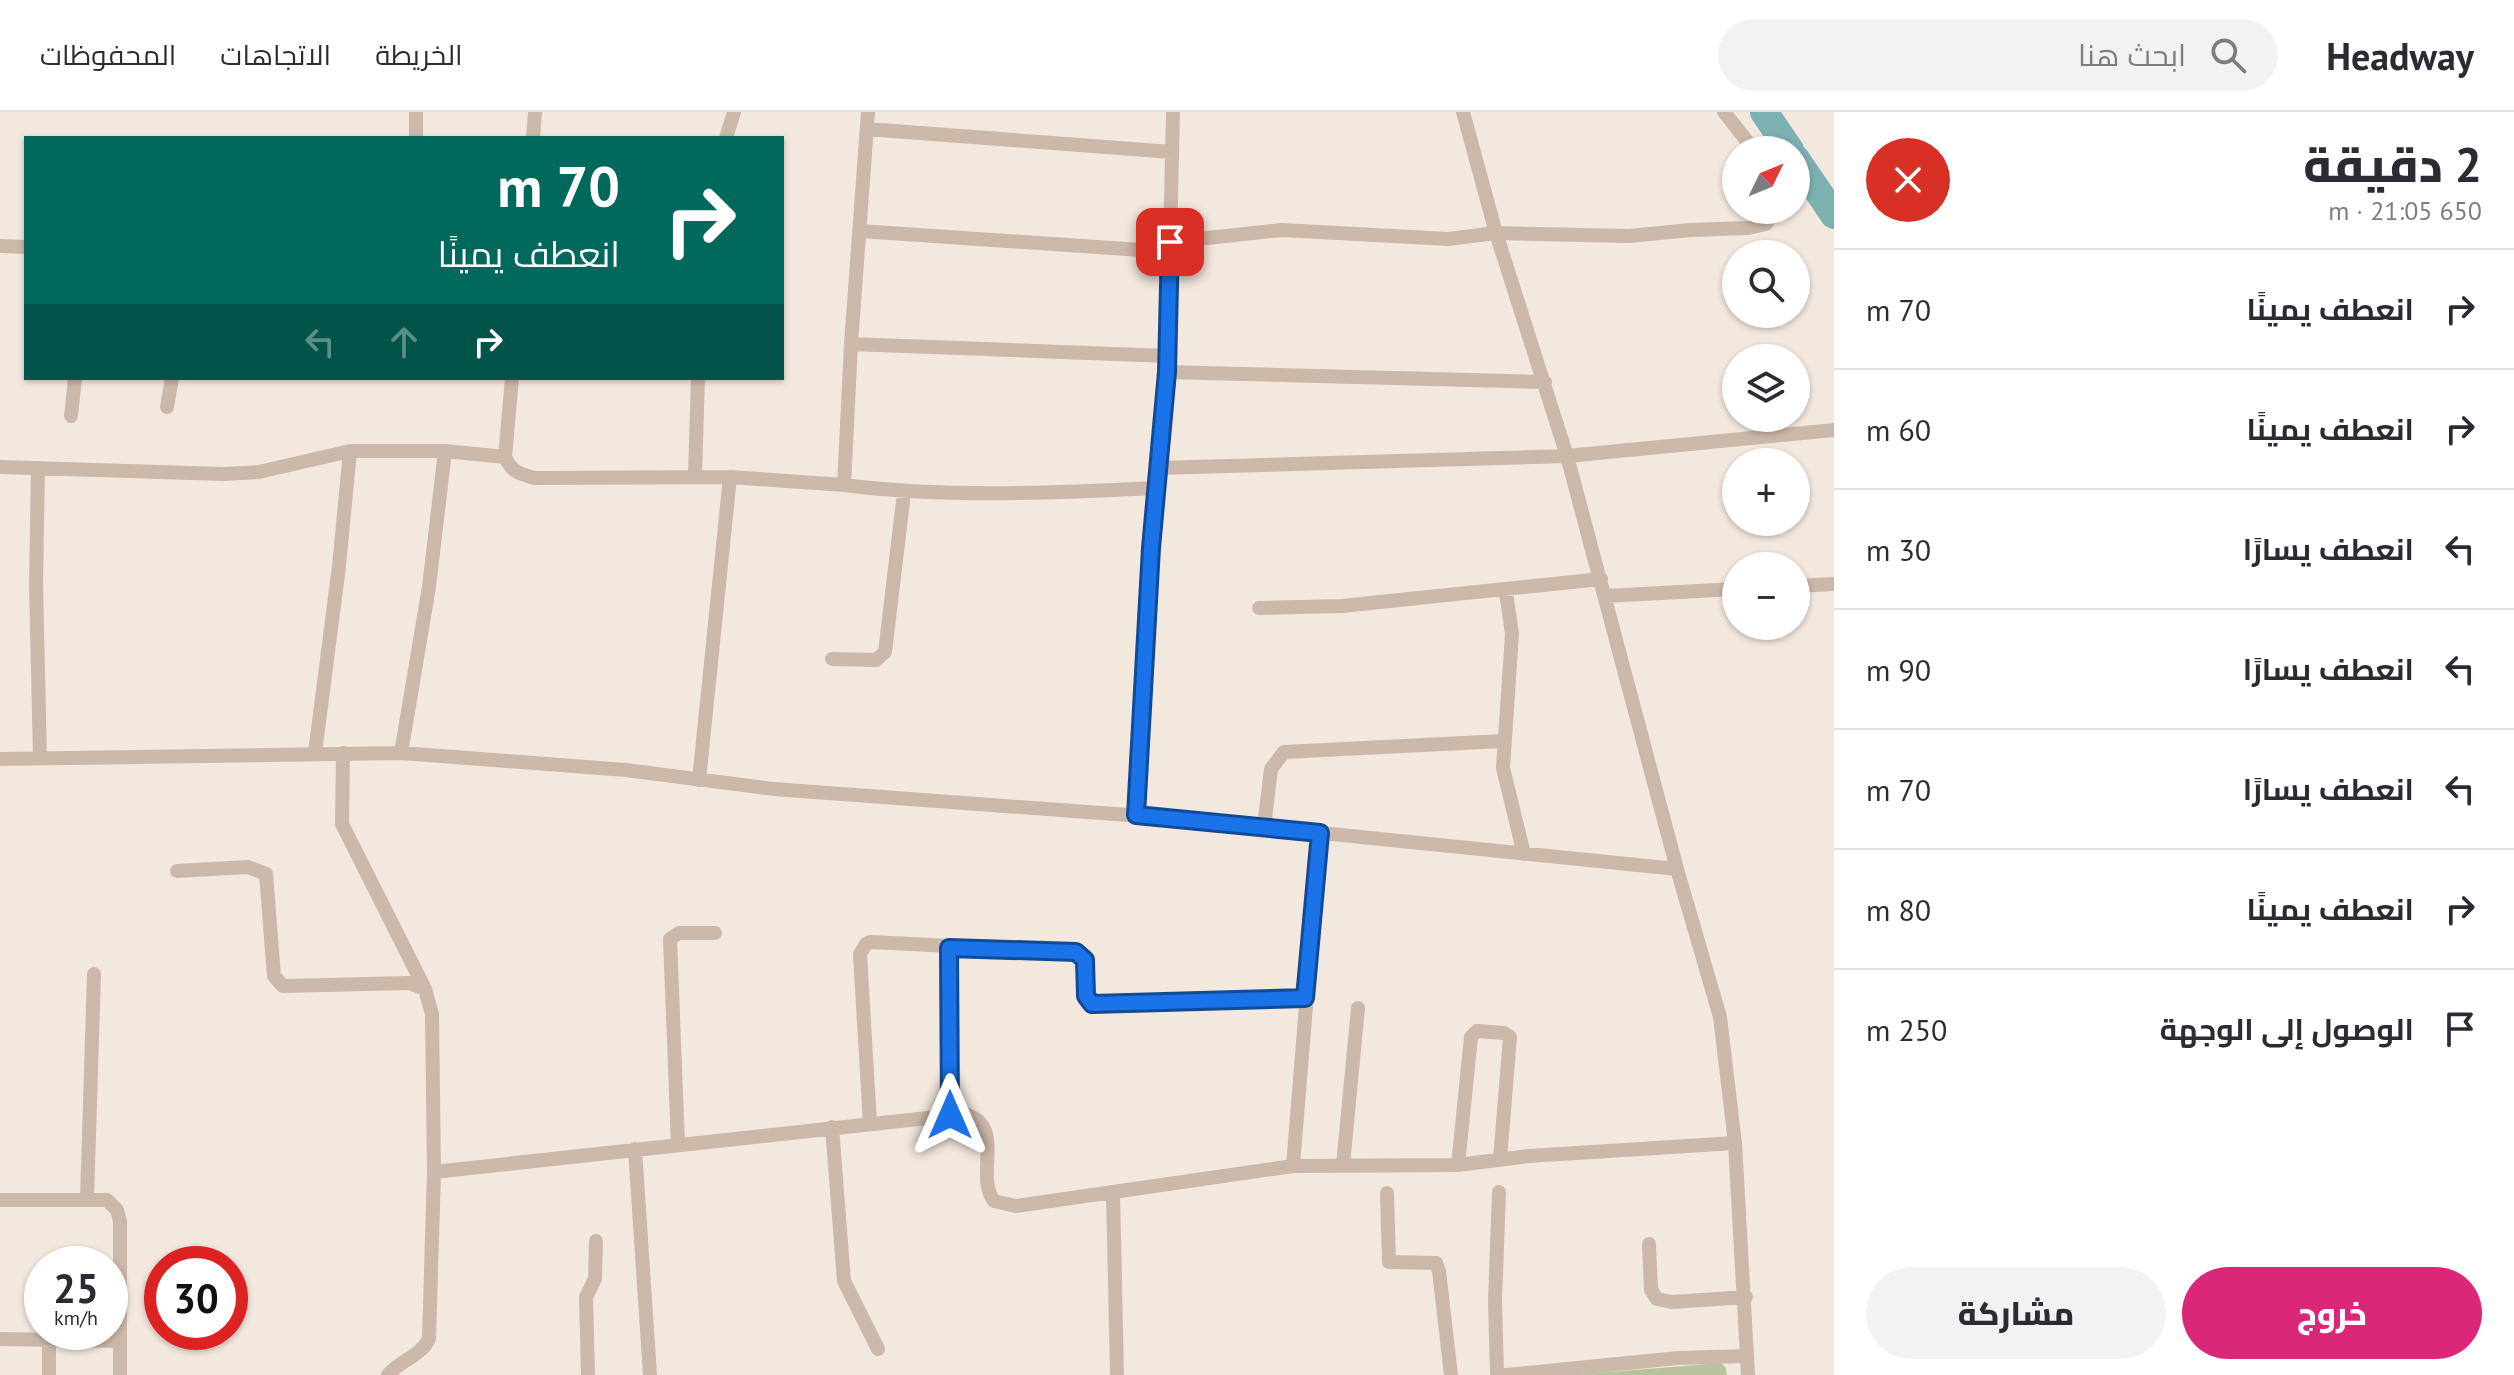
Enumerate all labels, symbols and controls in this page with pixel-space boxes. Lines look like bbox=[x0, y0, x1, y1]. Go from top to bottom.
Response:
search box bbox=[1718, 19, 2278, 91]
text: Headway bbox=[2326, 31, 2474, 80]
icon: search bbox=[2206, 33, 2250, 77]
text: ابحث هنا bbox=[2078, 35, 2186, 74]
text: المحفوظات bbox=[40, 36, 176, 73]
text: الاتجاهات bbox=[220, 36, 331, 73]
text: الخريطة bbox=[375, 36, 463, 73]
text: 2 دقيقة bbox=[2303, 133, 2482, 195]
north arrow bbox=[1722, 136, 1810, 224]
map controls bbox=[1722, 136, 1810, 640]
button: close bbox=[1866, 138, 1950, 222]
text: 70 m bbox=[497, 150, 620, 222]
icon: right bbox=[648, 168, 752, 272]
text: 650 m · 21:05 bbox=[2328, 194, 2482, 227]
pin bbox=[1136, 208, 1204, 276]
icon: arrive bbox=[1148, 220, 1192, 264]
text: انعطف يمينًا bbox=[438, 230, 620, 277]
button: search bbox=[1722, 240, 1810, 328]
icon: right bbox=[2438, 287, 2482, 331]
text: انعطف يمينًا bbox=[2246, 289, 2414, 328]
text: 70 m bbox=[1866, 290, 1931, 329]
icon: left bbox=[298, 320, 342, 364]
icon: ahead bbox=[382, 320, 426, 364]
icon: right bbox=[466, 320, 510, 364]
button: layers bbox=[1722, 344, 1810, 432]
icon: right bbox=[2438, 407, 2482, 451]
text: انعطف يمينًا bbox=[2246, 409, 2414, 448]
text: 60 m bbox=[1866, 410, 1931, 449]
button: + bbox=[1722, 448, 1810, 536]
icon: left bbox=[2438, 527, 2482, 571]
text: انعطف يسارًا bbox=[2243, 529, 2414, 568]
text: 30 m bbox=[1866, 530, 1931, 569]
button: − bbox=[1722, 552, 1810, 640]
icon: left bbox=[2438, 647, 2482, 691]
text: انعطف يسارًا bbox=[2243, 649, 2414, 688]
text: 90 m bbox=[1866, 650, 1931, 689]
icon: left bbox=[2438, 767, 2482, 811]
text: انعطف يسارًا bbox=[2243, 769, 2414, 808]
text: 70 m bbox=[1866, 770, 1931, 809]
icon: right bbox=[2438, 887, 2482, 931]
text: انعطف يمينًا bbox=[2246, 889, 2414, 928]
text: 80 m bbox=[1866, 890, 1931, 929]
icon: arrive bbox=[2438, 1007, 2482, 1051]
text: الوصول إلى الوجهة bbox=[2160, 1009, 2414, 1048]
text: 250 m bbox=[1866, 1010, 1947, 1049]
position arrow bbox=[908, 1073, 992, 1157]
speed limit sign: 30 bbox=[144, 1246, 248, 1350]
text: 25 bbox=[53, 1262, 99, 1314]
button: مشاركة bbox=[1866, 1267, 2166, 1359]
button: خروج bbox=[2182, 1267, 2482, 1359]
text: km/h bbox=[54, 1305, 98, 1331]

